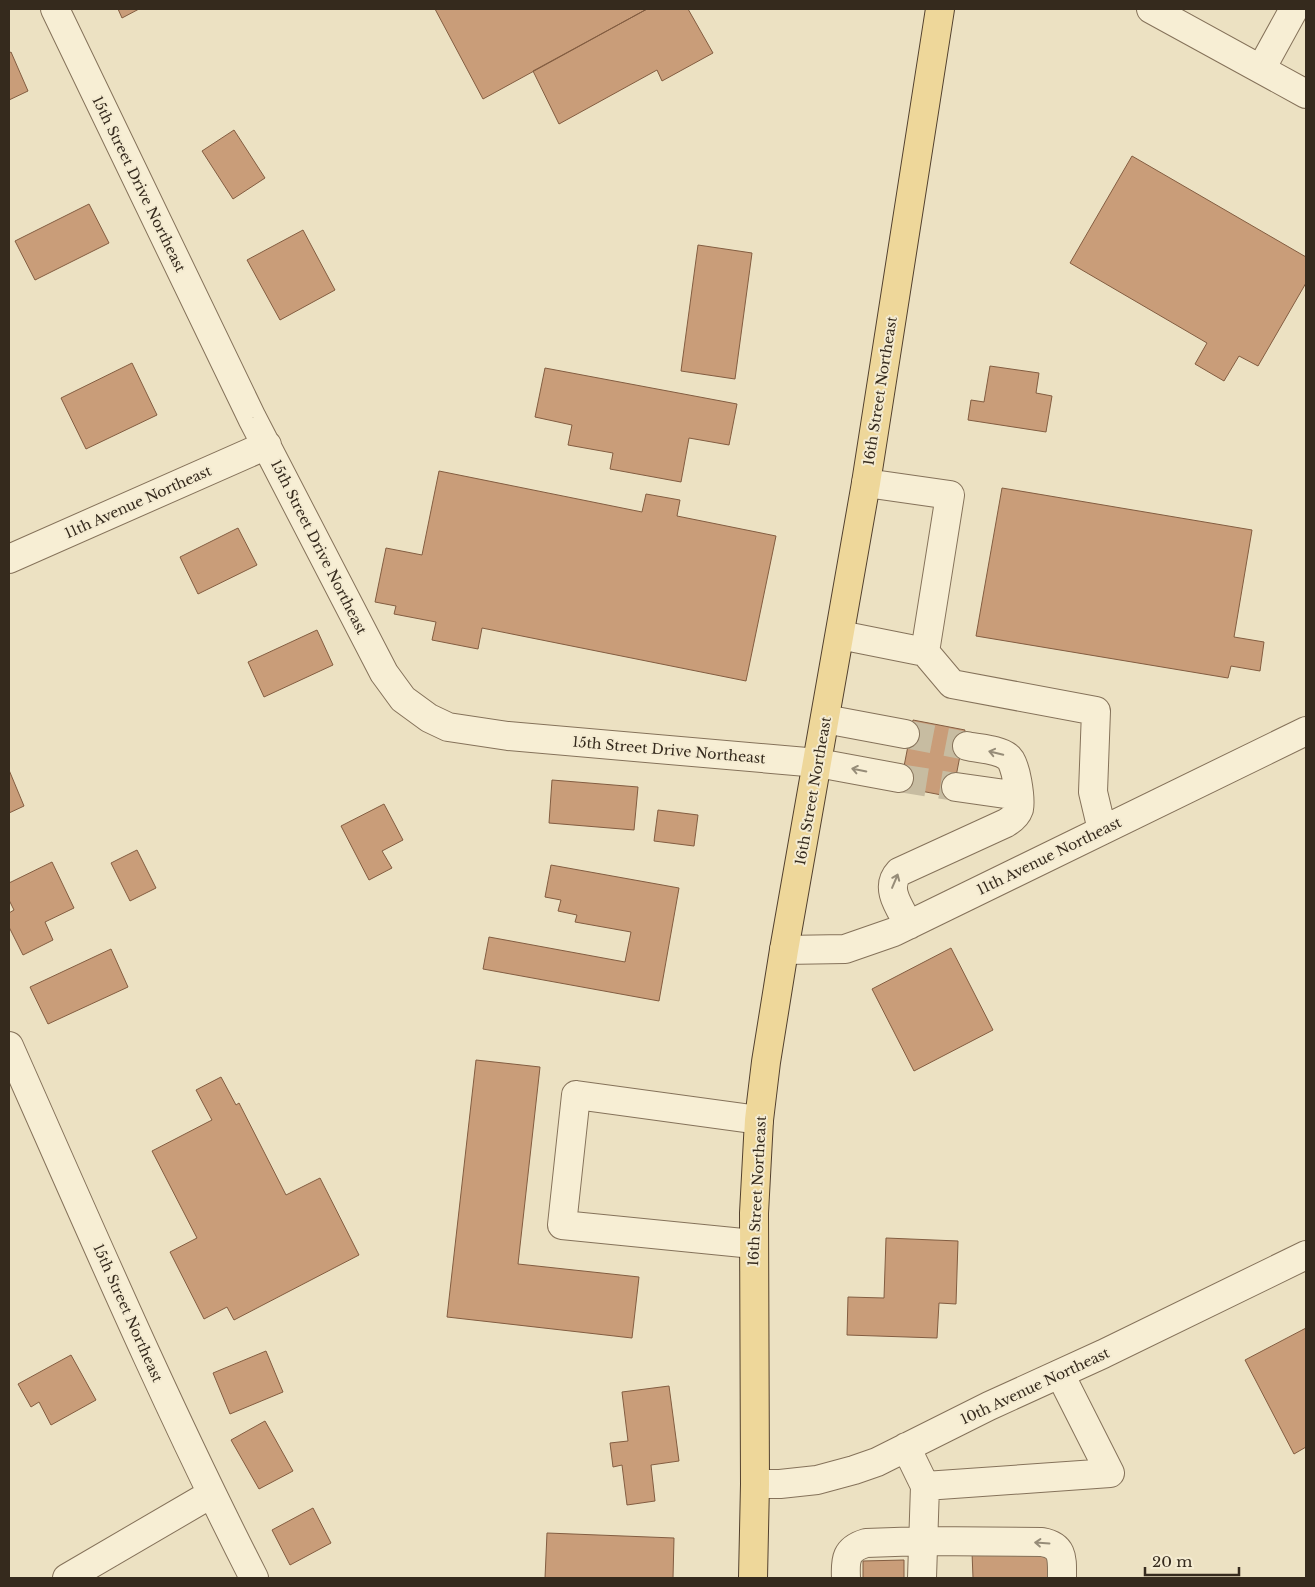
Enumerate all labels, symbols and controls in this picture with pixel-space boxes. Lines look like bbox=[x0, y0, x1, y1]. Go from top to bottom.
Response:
street label: 15th Street Drive Northeast bbox=[88, 93, 190, 276]
street label: 16th Street Northeast bbox=[859, 314, 901, 467]
street label: 15th Street Drive Northeast bbox=[267, 457, 371, 638]
street label: 11th Avenue Northeast bbox=[62, 461, 215, 542]
street label: 16th Street Northeast bbox=[791, 715, 835, 867]
street label: 15th Street Drive Northeast bbox=[572, 733, 767, 767]
one-way arrow bbox=[989, 747, 1005, 757]
one-way arrow bbox=[851, 765, 867, 775]
street label: 11th Avenue Northeast bbox=[974, 813, 1125, 899]
one-way arrow bbox=[891, 874, 900, 889]
street label: 16th Street Northeast bbox=[744, 1115, 770, 1267]
street label: 15th Street Northeast bbox=[89, 1241, 167, 1386]
street label: 10th Avenue Northeast bbox=[958, 1343, 1113, 1428]
one-way arrow bbox=[1034, 1538, 1050, 1547]
scale bar bbox=[1145, 1544, 1239, 1576]
text: 20 m bbox=[1152, 1552, 1192, 1571]

